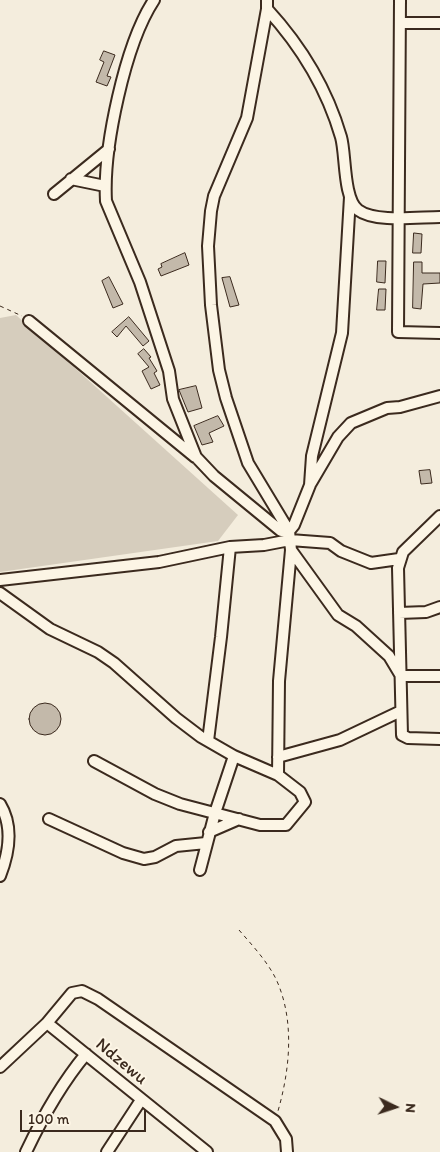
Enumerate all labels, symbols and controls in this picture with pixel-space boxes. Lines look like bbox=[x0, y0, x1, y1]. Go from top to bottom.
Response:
street label: Ndzewu bbox=[91, 1034, 151, 1090]
north arrow bbox=[370, 1082, 420, 1132]
scale bar bbox=[22, 1100, 149, 1132]
text: N bbox=[402, 1103, 419, 1113]
text: 100 m bbox=[28, 1110, 69, 1128]

